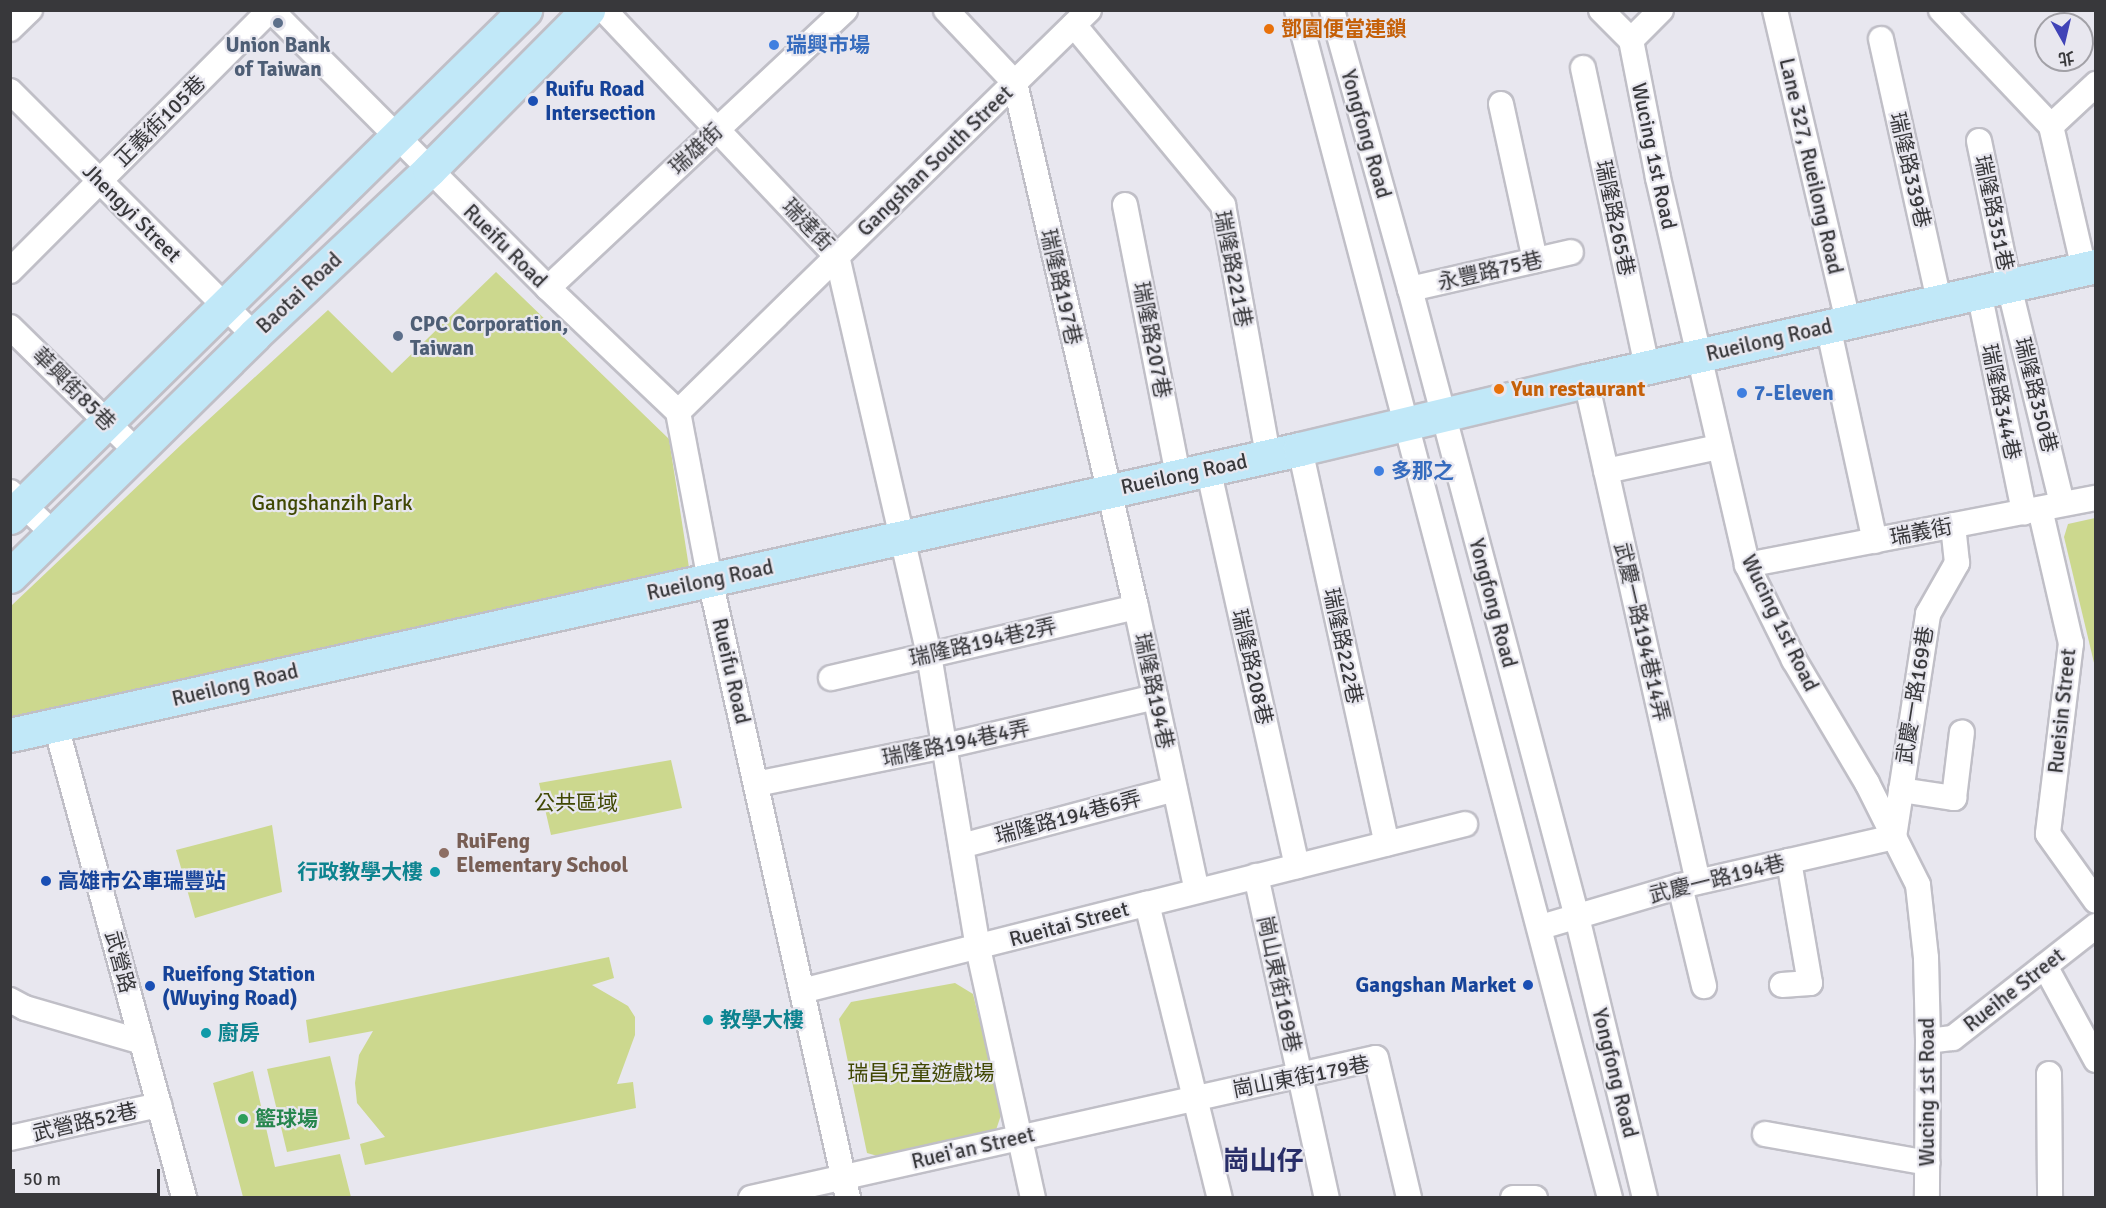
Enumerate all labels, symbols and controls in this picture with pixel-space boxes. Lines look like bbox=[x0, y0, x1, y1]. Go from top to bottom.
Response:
north arrow bbox=[2034, 12, 2094, 72]
marker: Union Bank of Taiwan bbox=[271, 16, 285, 30]
place label: 鄧園便當連鎖 bbox=[1281, 16, 1407, 42]
marker: 鄧園便當連鎖 bbox=[1262, 22, 1276, 36]
place label: Union Bank of Taiwan bbox=[225, 32, 331, 82]
place label: 瑞興市場 bbox=[786, 32, 870, 58]
marker: 瑞興市場 bbox=[767, 38, 781, 52]
text: 北 bbox=[2057, 47, 2076, 69]
street label: Lane 327, Rueilong Road bbox=[1774, 55, 1848, 277]
street label: Yongfong Road bbox=[1336, 67, 1396, 201]
street label: 正義街105巷 bbox=[109, 70, 211, 172]
place label: Ruifu Road Intersection bbox=[545, 76, 656, 126]
street label: Gangshan South Street bbox=[852, 80, 1018, 242]
street label: Wucing 1st Road bbox=[1626, 81, 1682, 231]
marker: Ruifu Road Intersection bbox=[526, 94, 540, 108]
street label: 瑞隆路339巷 bbox=[1884, 110, 1936, 230]
street label: 瑞雄街 bbox=[664, 118, 728, 180]
street label: 瑞隆路351巷 bbox=[1969, 153, 2019, 273]
street label: 瑞隆路265巷 bbox=[1590, 158, 1640, 278]
street label: Jhengyi Street bbox=[78, 159, 186, 267]
street label: 瑞達街 bbox=[777, 194, 839, 256]
street label: Rueifu Road bbox=[458, 199, 552, 293]
street label: 瑞隆路221巷 bbox=[1209, 209, 1257, 329]
street label: 瑞隆路197巷 bbox=[1035, 227, 1087, 347]
street label: Baotai Road bbox=[251, 247, 347, 339]
street label: 永豐路75巷 bbox=[1435, 247, 1545, 295]
street label: 瑞隆路207巷 bbox=[1128, 280, 1176, 400]
place label: CPC Corporation, Taiwan bbox=[410, 311, 568, 361]
street label: Rueilong Road bbox=[1703, 313, 1835, 367]
marker: CPC Corporation, Taiwan bbox=[391, 329, 405, 343]
street label: 瑞隆路350巷 bbox=[2009, 335, 2063, 455]
street label: 華興街85巷 bbox=[27, 342, 121, 436]
street label: 瑞隆路344巷 bbox=[1976, 342, 2026, 462]
place label: Yun restaurant bbox=[1511, 376, 1645, 402]
place label: 7-Eleven bbox=[1754, 380, 1834, 406]
marker: Yun restaurant bbox=[1492, 382, 1506, 396]
marker: 7-Eleven bbox=[1735, 386, 1749, 400]
street label: Rueilong Road bbox=[1118, 448, 1250, 500]
place label: 多那之 bbox=[1391, 458, 1454, 484]
marker: 多那之 bbox=[1372, 464, 1386, 478]
park label: Gangshanzih Park bbox=[252, 490, 412, 516]
street label: 瑞義街 bbox=[1888, 514, 1954, 550]
street label: Yongfong Road bbox=[1464, 536, 1522, 670]
street label: 武慶一路194巷14弄 bbox=[1609, 540, 1675, 724]
street label: Wucing 1st Road bbox=[1736, 551, 1824, 695]
street label: Rueilong Road bbox=[644, 554, 776, 606]
street label: 瑞隆路222巷 bbox=[1318, 586, 1368, 706]
street label: 瑞隆路208巷 bbox=[1226, 607, 1278, 727]
street label: 瑞隆路194巷2弄 bbox=[907, 613, 1059, 671]
street label: Rueifu Road bbox=[707, 616, 755, 726]
street label: 武慶一路169巷 bbox=[1892, 624, 1938, 766]
street label: 瑞隆路194巷 bbox=[1129, 631, 1179, 751]
street label: Rueisin Street bbox=[2043, 647, 2081, 775]
street label: Rueilong Road bbox=[169, 658, 301, 712]
street label: 瑞隆路194巷4弄 bbox=[880, 715, 1032, 771]
street label: 瑞隆路194巷6弄 bbox=[992, 785, 1144, 849]
park label: 公共區域 bbox=[534, 790, 618, 816]
place label: RuiFeng Elementary School bbox=[456, 828, 628, 878]
marker: RuiFeng Elementary School bbox=[437, 846, 451, 860]
street label: 武慶一路194巷 bbox=[1647, 850, 1787, 908]
place label: 行政教學大樓 bbox=[297, 859, 423, 885]
marker: 行政教學大樓 bbox=[428, 865, 442, 879]
place label: 高雄市公車瑞豐站 bbox=[58, 868, 226, 894]
marker: 高雄市公車瑞豐站 bbox=[39, 874, 53, 888]
street label: Rueitai Street bbox=[1006, 896, 1132, 952]
street label: 崗山東街169巷 bbox=[1252, 913, 1306, 1055]
street label: 武營路 bbox=[100, 928, 140, 996]
street label: Rueihe Street bbox=[1959, 943, 2069, 1037]
place label: Rueifong Station (Wuying Road) bbox=[162, 961, 315, 1011]
place label: Gangshan Market bbox=[1356, 972, 1516, 998]
marker: Gangshan Market bbox=[1521, 978, 1535, 992]
marker: Rueifong Station (Wuying Road) bbox=[143, 979, 157, 993]
street label: Yongfong Road bbox=[1587, 1006, 1643, 1140]
place label: 教學大樓 bbox=[720, 1007, 804, 1033]
marker: 教學大樓 bbox=[701, 1013, 715, 1027]
street label: Wucing 1st Road bbox=[1914, 1018, 1940, 1166]
place label: 廚房 bbox=[218, 1020, 260, 1046]
marker: 廚房 bbox=[199, 1026, 213, 1040]
street label: 崗山東街179巷 bbox=[1230, 1051, 1372, 1103]
park label: 瑞昌兒童遊戲場 bbox=[848, 1060, 994, 1086]
street label: 武營路52巷 bbox=[30, 1098, 140, 1146]
place label: 籃球場 bbox=[255, 1106, 318, 1132]
marker: 籃球場 bbox=[236, 1112, 250, 1126]
street label: Ruei'an Street bbox=[909, 1122, 1037, 1174]
district label: 崗山仔 bbox=[1223, 1146, 1303, 1178]
scale bar bbox=[15, 1157, 164, 1195]
text: 50 m bbox=[23, 1168, 61, 1190]

